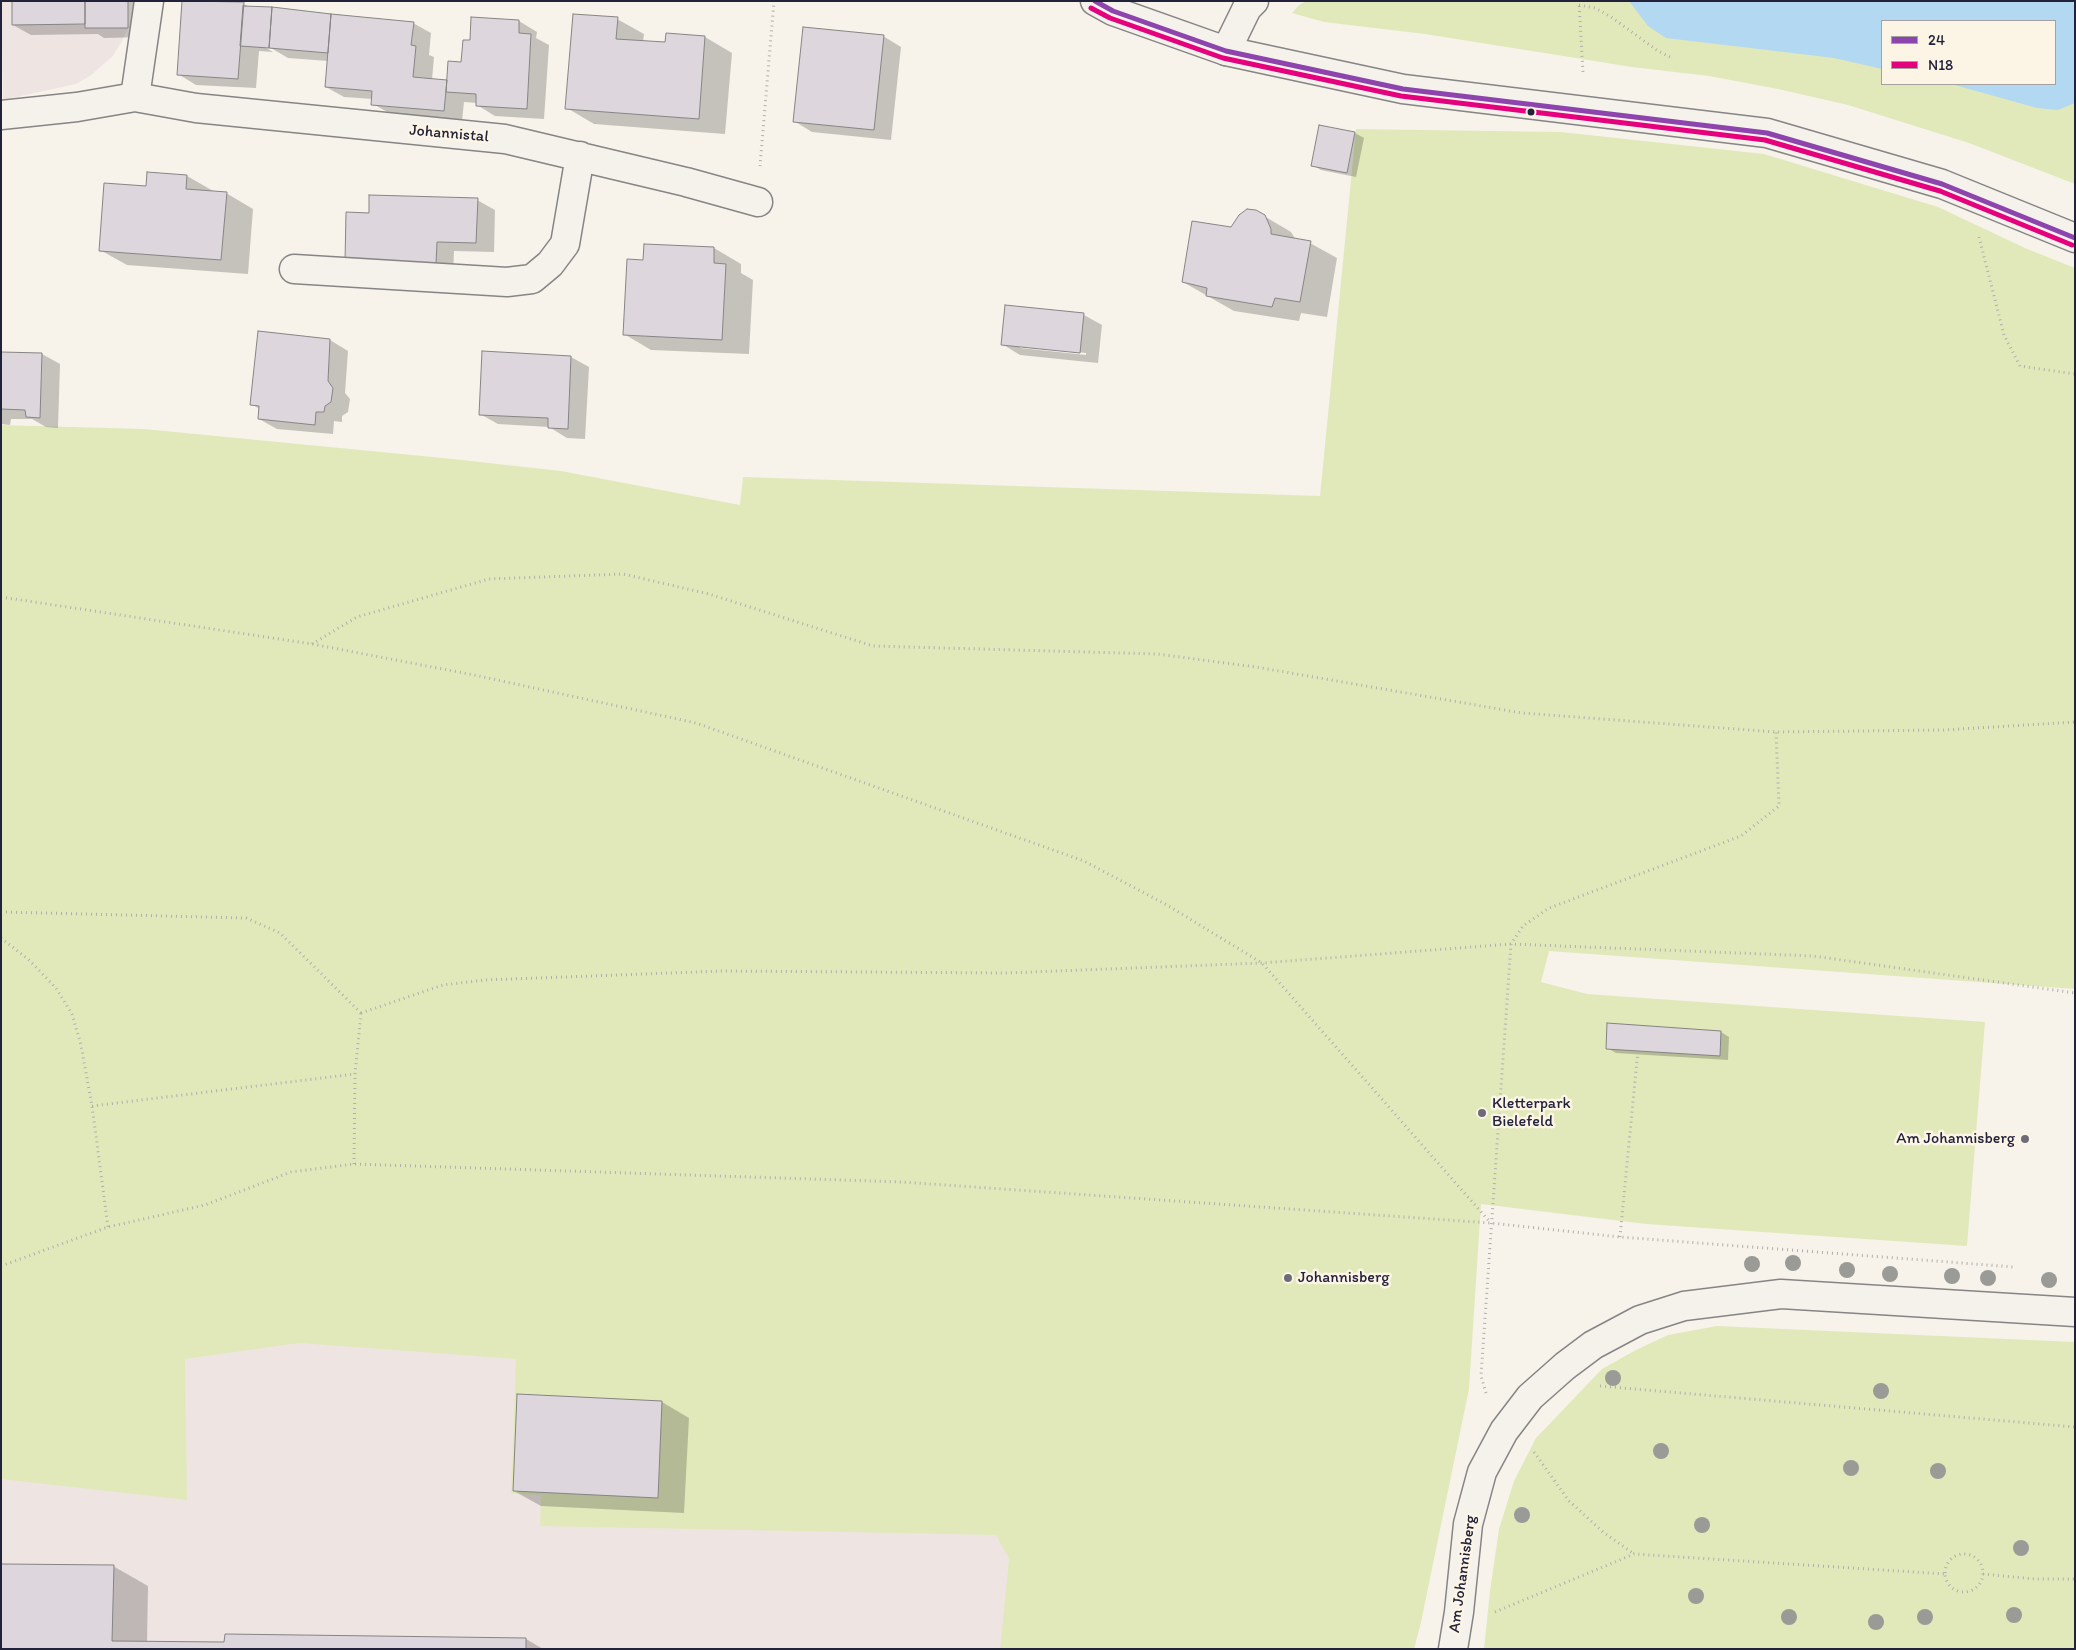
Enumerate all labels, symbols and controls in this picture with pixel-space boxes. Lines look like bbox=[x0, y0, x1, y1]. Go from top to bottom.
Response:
legend bbox=[1881, 20, 2056, 85]
text: 24 bbox=[1928, 31, 1945, 49]
text: N18 bbox=[1928, 56, 1953, 74]
unlabelled marker bbox=[1526, 107, 1536, 117]
street label: Johannistal bbox=[408, 121, 490, 147]
place label: Kletterpark Bielefeld bbox=[1492, 1094, 1571, 1132]
marker: Kletterpark Bielefeld bbox=[1476, 1107, 1488, 1119]
place label: Am Johannisberg bbox=[1896, 1129, 2015, 1149]
marker: Am Johannisberg bbox=[2019, 1133, 2031, 1145]
place label: Johannisberg bbox=[1298, 1268, 1389, 1288]
marker: Johannisberg bbox=[1282, 1272, 1294, 1284]
street label: Am Johannisberg bbox=[1445, 1514, 1481, 1634]

